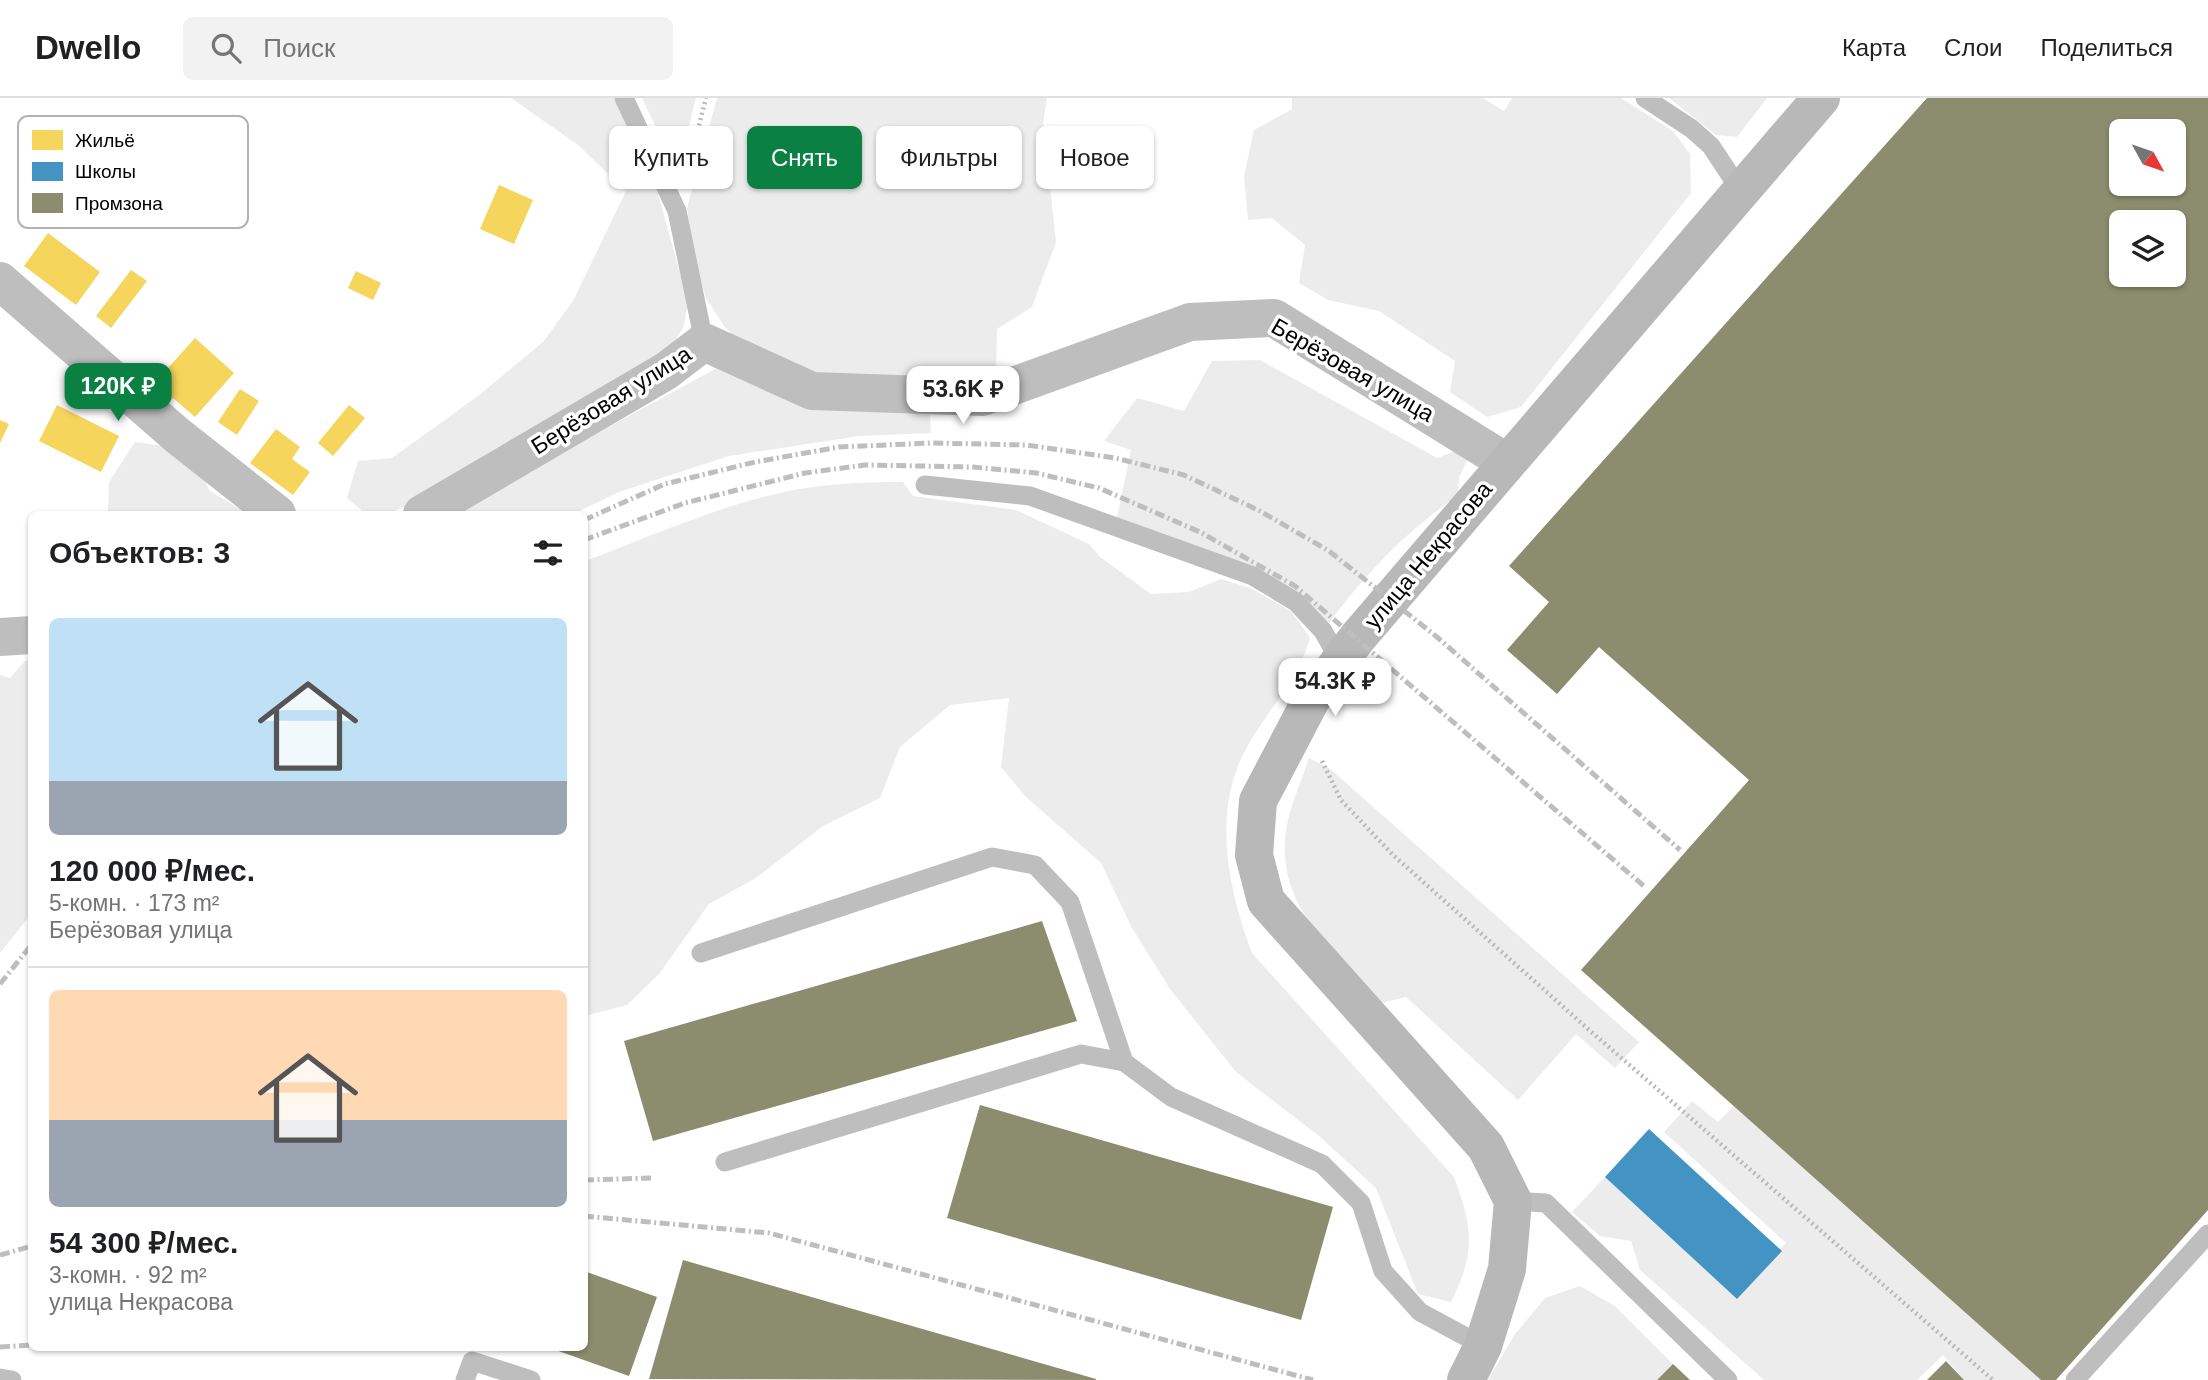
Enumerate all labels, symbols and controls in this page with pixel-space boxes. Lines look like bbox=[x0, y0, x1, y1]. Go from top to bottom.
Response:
search box bbox=[183, 17, 673, 80]
text: Dwello bbox=[35, 29, 141, 66]
icon: search bbox=[207, 29, 245, 67]
text: Поиск bbox=[263, 33, 335, 63]
text: Карта bbox=[1842, 34, 1906, 61]
text: Слои bbox=[1944, 34, 2002, 61]
text: Поделиться bbox=[2040, 34, 2173, 61]
legend bbox=[18, 116, 248, 228]
north arrow bbox=[2109, 119, 2186, 196]
map controls bbox=[2109, 119, 2186, 287]
chip: Купить bbox=[609, 126, 733, 189]
chip: Снять bbox=[747, 126, 862, 189]
chip: Фильтры bbox=[876, 126, 1022, 189]
chip: Новое bbox=[1036, 126, 1154, 189]
text: Жильё bbox=[75, 130, 135, 151]
text: Школы bbox=[75, 161, 136, 182]
text: Промзона bbox=[75, 193, 163, 214]
button: layers bbox=[2109, 210, 2186, 287]
street label: Берёзовая улица bbox=[1267, 313, 1439, 427]
street label: Берёзовая улица bbox=[526, 340, 696, 460]
pin: 120K ₽ bbox=[61, 364, 175, 423]
pin: 53.6K ₽ bbox=[898, 366, 1028, 426]
text: 120K ₽ bbox=[81, 373, 155, 399]
text: 53.6K ₽ bbox=[922, 376, 1004, 402]
street label: улица Некрасова bbox=[1359, 476, 1497, 634]
icon: filters bbox=[529, 534, 567, 572]
text: Объектов: 3 bbox=[49, 536, 230, 569]
pin: 54.3K ₽ bbox=[1270, 658, 1400, 718]
icon: home bbox=[245, 663, 371, 789]
text: 54.3K ₽ bbox=[1294, 668, 1376, 694]
text: 120 000 ₽/мес. bbox=[49, 854, 255, 887]
text: 5-комн. · 173 m² bbox=[49, 890, 220, 916]
text: Берёзовая улица bbox=[49, 917, 232, 943]
icon: home bbox=[245, 1035, 371, 1161]
text: 54 300 ₽/мес. bbox=[49, 1226, 238, 1259]
text: 3-комн. · 92 m² bbox=[49, 1262, 207, 1288]
text: улица Некрасова bbox=[49, 1289, 233, 1315]

